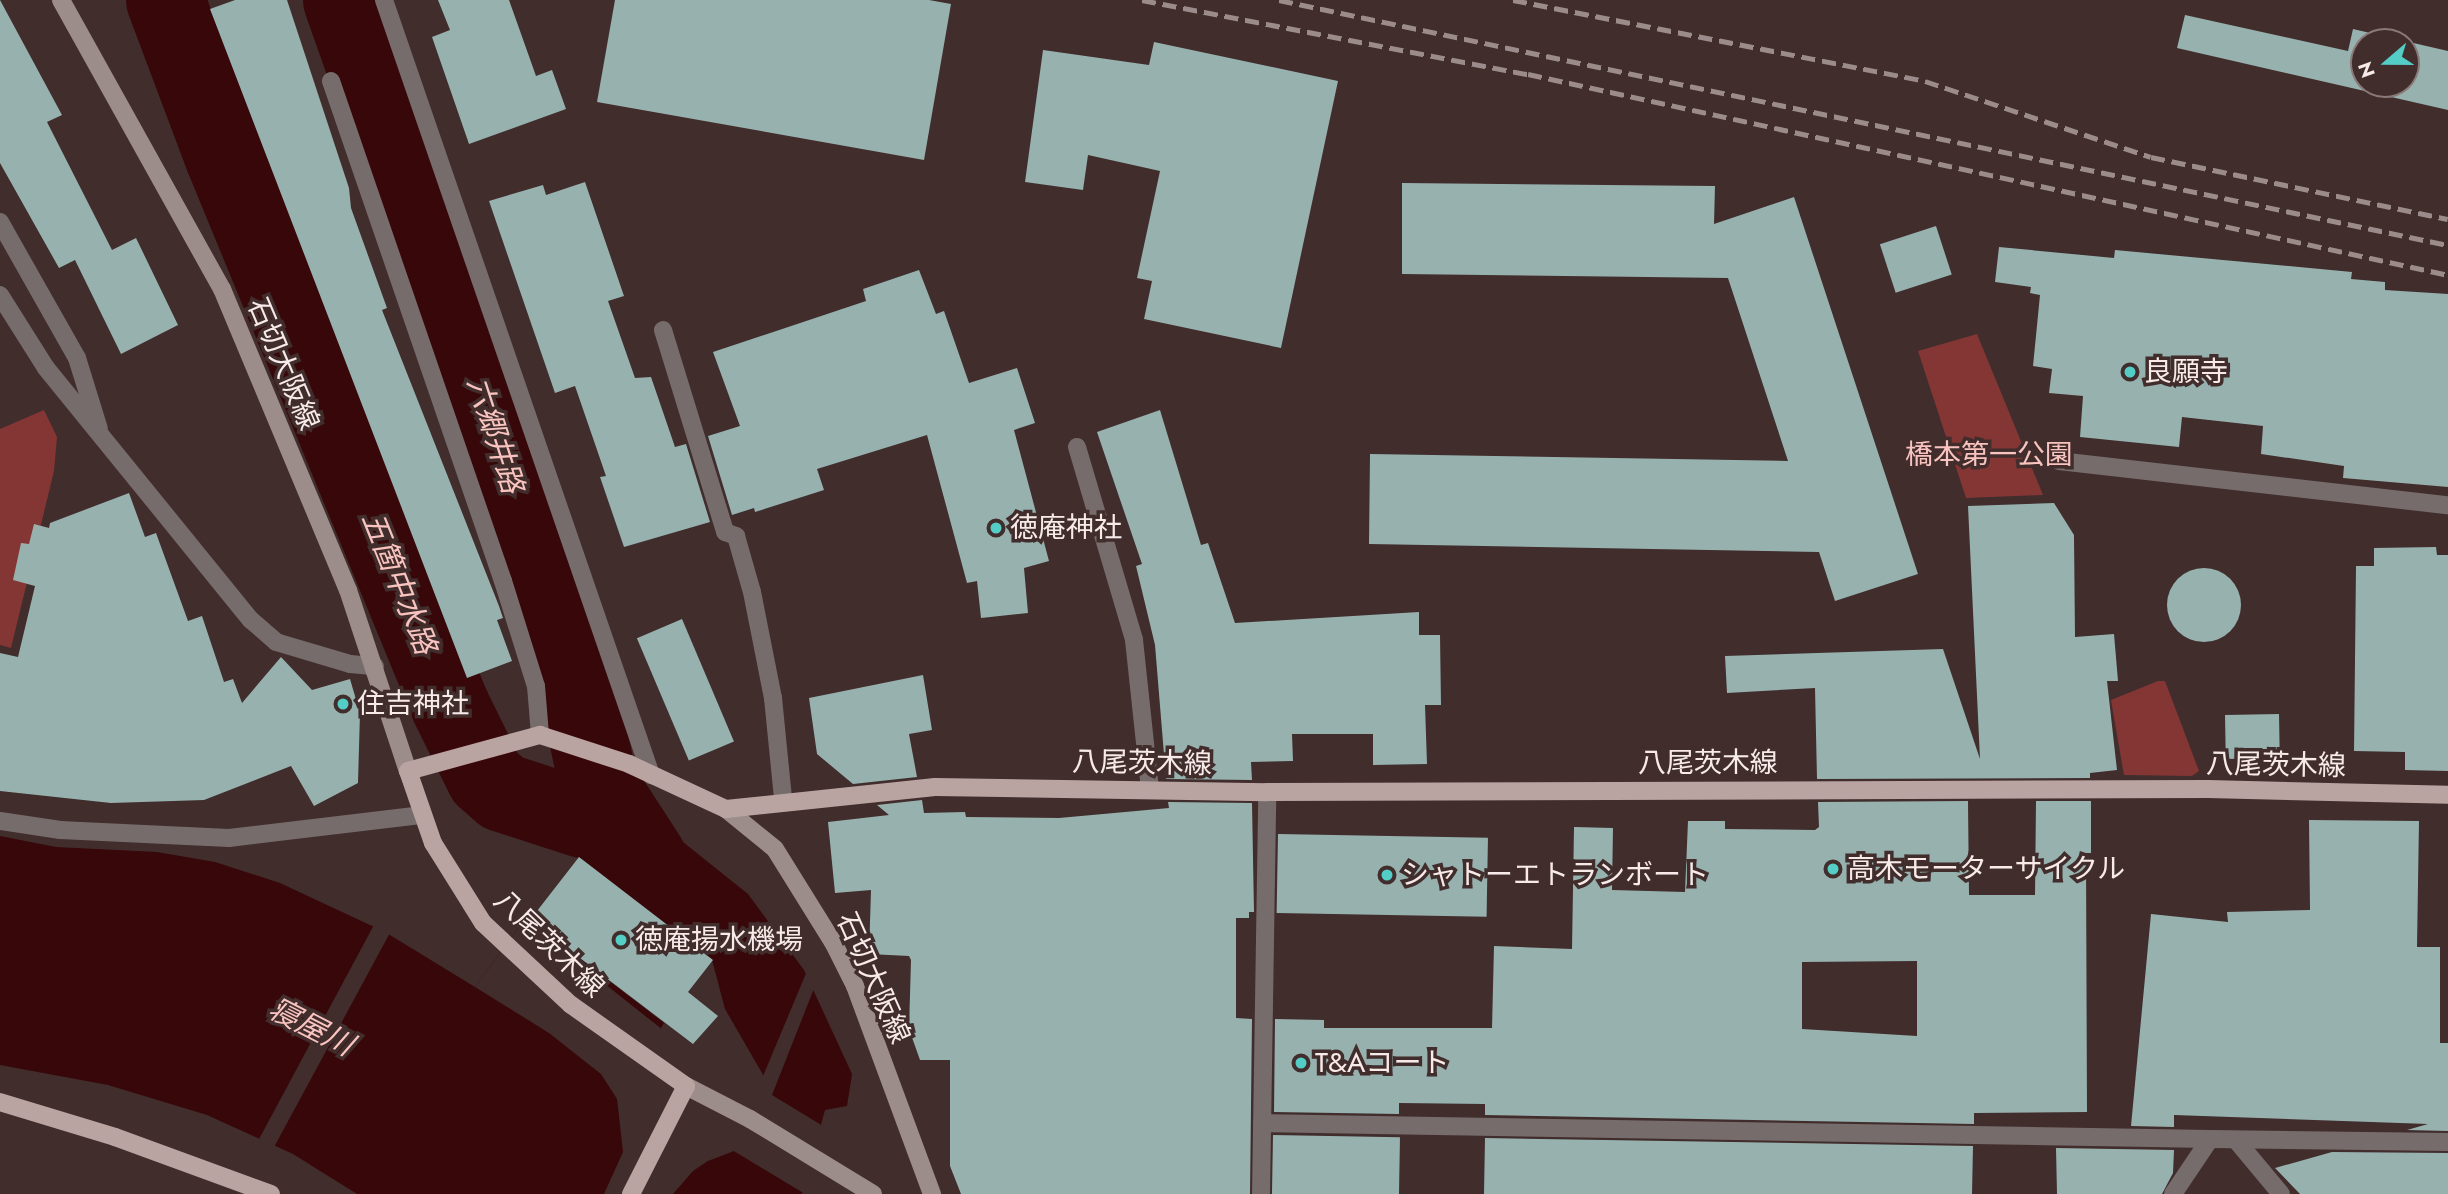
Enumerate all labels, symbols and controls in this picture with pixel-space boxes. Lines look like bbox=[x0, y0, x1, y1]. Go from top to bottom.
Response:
north arrow bbox=[2350, 28, 2420, 98]
text: N bbox=[2351, 58, 2382, 81]
street label: 石切大阪線 bbox=[240, 293, 326, 435]
place label: 良願寺 bbox=[2144, 355, 2228, 389]
marker: 良願寺 bbox=[2122, 364, 2138, 380]
water label: 六郷井路 bbox=[459, 372, 531, 498]
park label: 橋本第一公園 bbox=[1905, 438, 2073, 472]
water label: 五箇中水路 bbox=[354, 507, 444, 659]
place label: 徳庵神社 bbox=[1010, 511, 1122, 545]
marker: 徳庵神社 bbox=[988, 520, 1004, 536]
place label: 住吉神社 bbox=[357, 687, 469, 721]
marker: 住吉神社 bbox=[335, 696, 351, 712]
street label: 八尾茨木線 bbox=[1072, 745, 1212, 781]
street label: 八尾茨木線 bbox=[1638, 746, 1778, 780]
street label: 八尾茨木線 bbox=[2206, 747, 2346, 783]
place label: 高木モーターサイクル bbox=[1847, 852, 2127, 886]
place label: シャトーエトランボート bbox=[1401, 858, 1709, 892]
marker: 高木モーターサイクル bbox=[1825, 861, 1841, 877]
marker: シャトーエトランボート bbox=[1379, 867, 1395, 883]
street label: 八尾茨木線 bbox=[487, 883, 611, 1005]
street label: 石切大阪線 bbox=[829, 907, 917, 1049]
place label: 徳庵揚水機場 bbox=[635, 923, 803, 957]
marker: 徳庵揚水機場 bbox=[613, 932, 629, 948]
water label: 寝屋川 bbox=[263, 991, 359, 1063]
place label: T&Aコート bbox=[1315, 1046, 1449, 1080]
marker: T&Aコート bbox=[1293, 1055, 1309, 1071]

